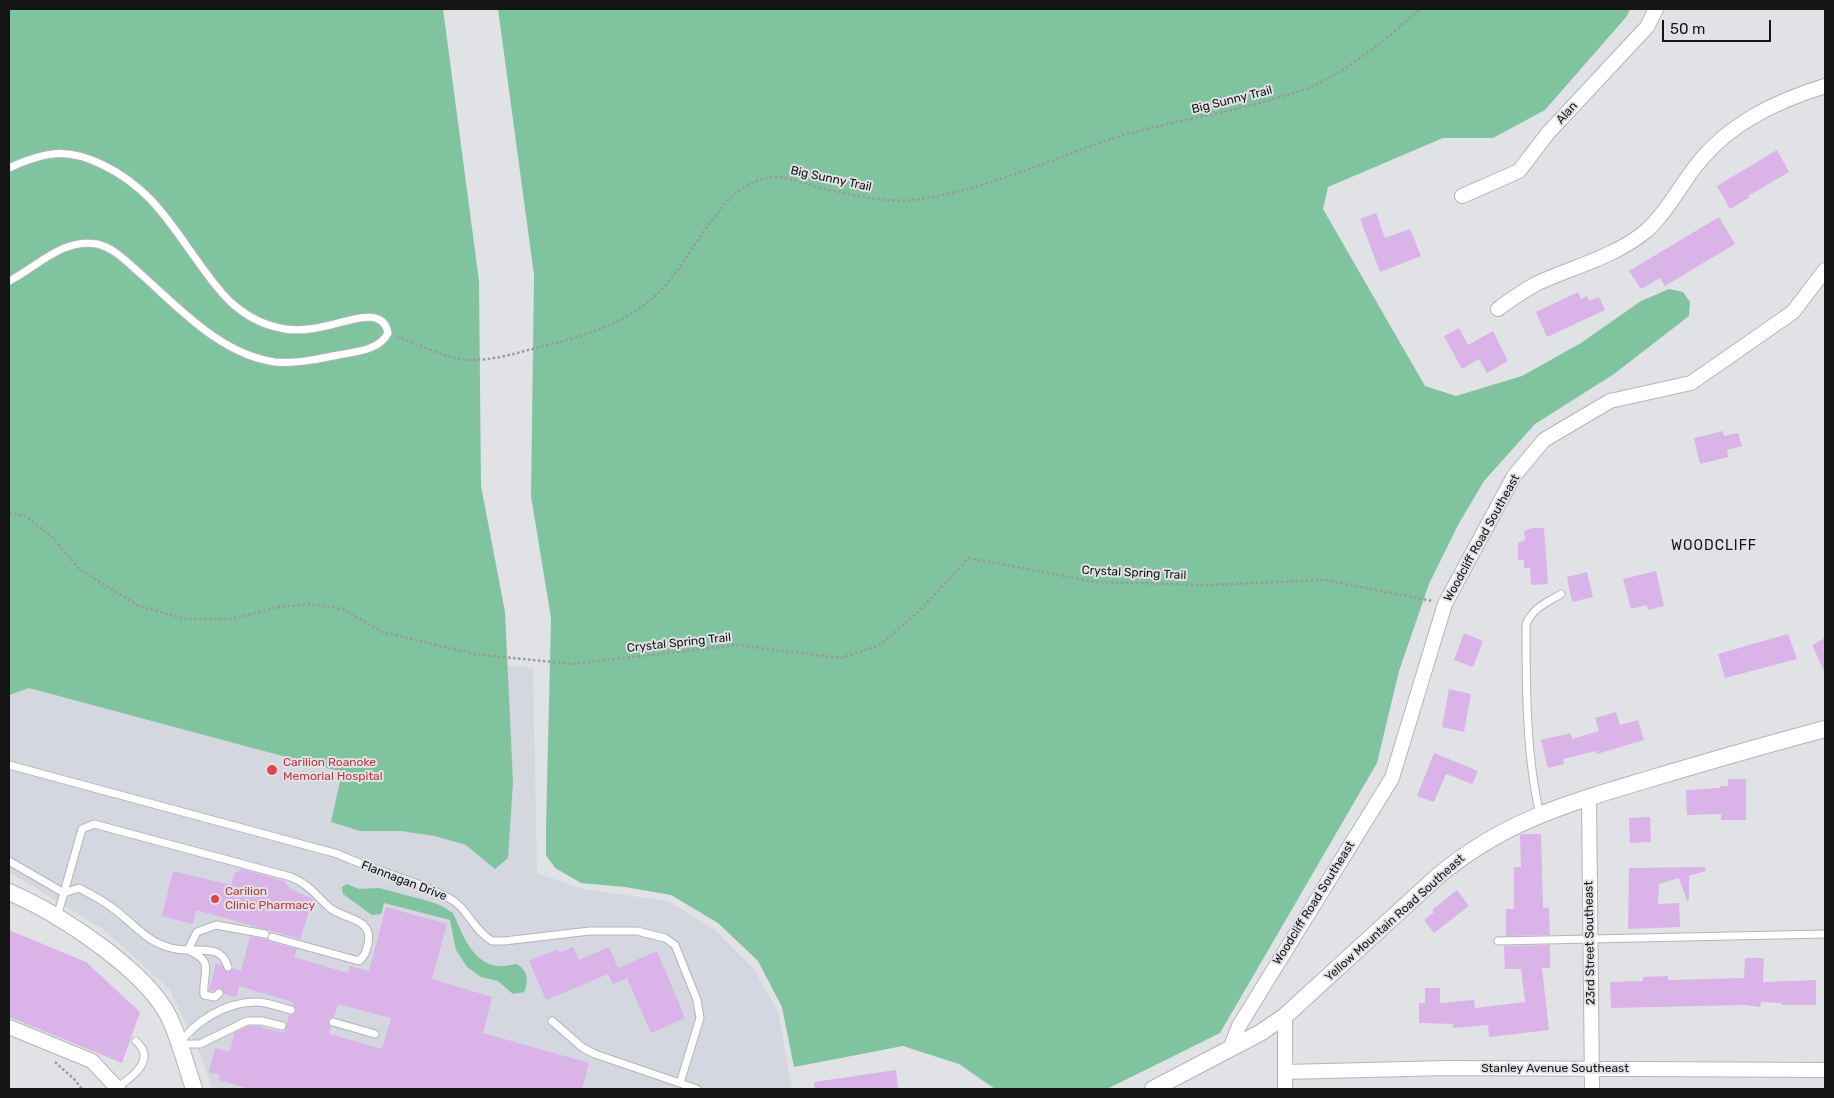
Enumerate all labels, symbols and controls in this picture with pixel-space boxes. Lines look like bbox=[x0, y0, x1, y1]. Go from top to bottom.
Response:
scale bar bbox=[1664, 10, 1773, 42]
text: 50 m bbox=[1670, 20, 1705, 38]
street label: Big Sunny Trail bbox=[1190, 83, 1274, 117]
street label: Alan bbox=[1553, 99, 1581, 127]
street label: Big Sunny Trail bbox=[789, 163, 873, 195]
street label: Woodcliff Road Southeast bbox=[1441, 472, 1523, 604]
district label: WOODCLIFF bbox=[1670, 538, 1758, 554]
street label: Crystal Spring Trail bbox=[1081, 563, 1187, 583]
street label: Crystal Spring Trail bbox=[626, 630, 732, 656]
place label: Carilion Roanoke Memorial Hospital bbox=[283, 756, 383, 784]
marker: Carilion Roanoke Memorial Hospital bbox=[265, 763, 279, 777]
street label: Woodcliff Road Southeast bbox=[1270, 839, 1358, 967]
street label: Yellow Mountain Road Southeast bbox=[1322, 851, 1468, 985]
street label: Flannagan Drive bbox=[359, 858, 449, 904]
street label: 23rd Street Southeast bbox=[1582, 881, 1598, 1005]
place label: Carilion Clinic Pharmacy bbox=[225, 885, 315, 913]
marker: Carilion Clinic Pharmacy bbox=[209, 893, 221, 905]
street label: Stanley Avenue Southeast bbox=[1481, 1062, 1629, 1076]

